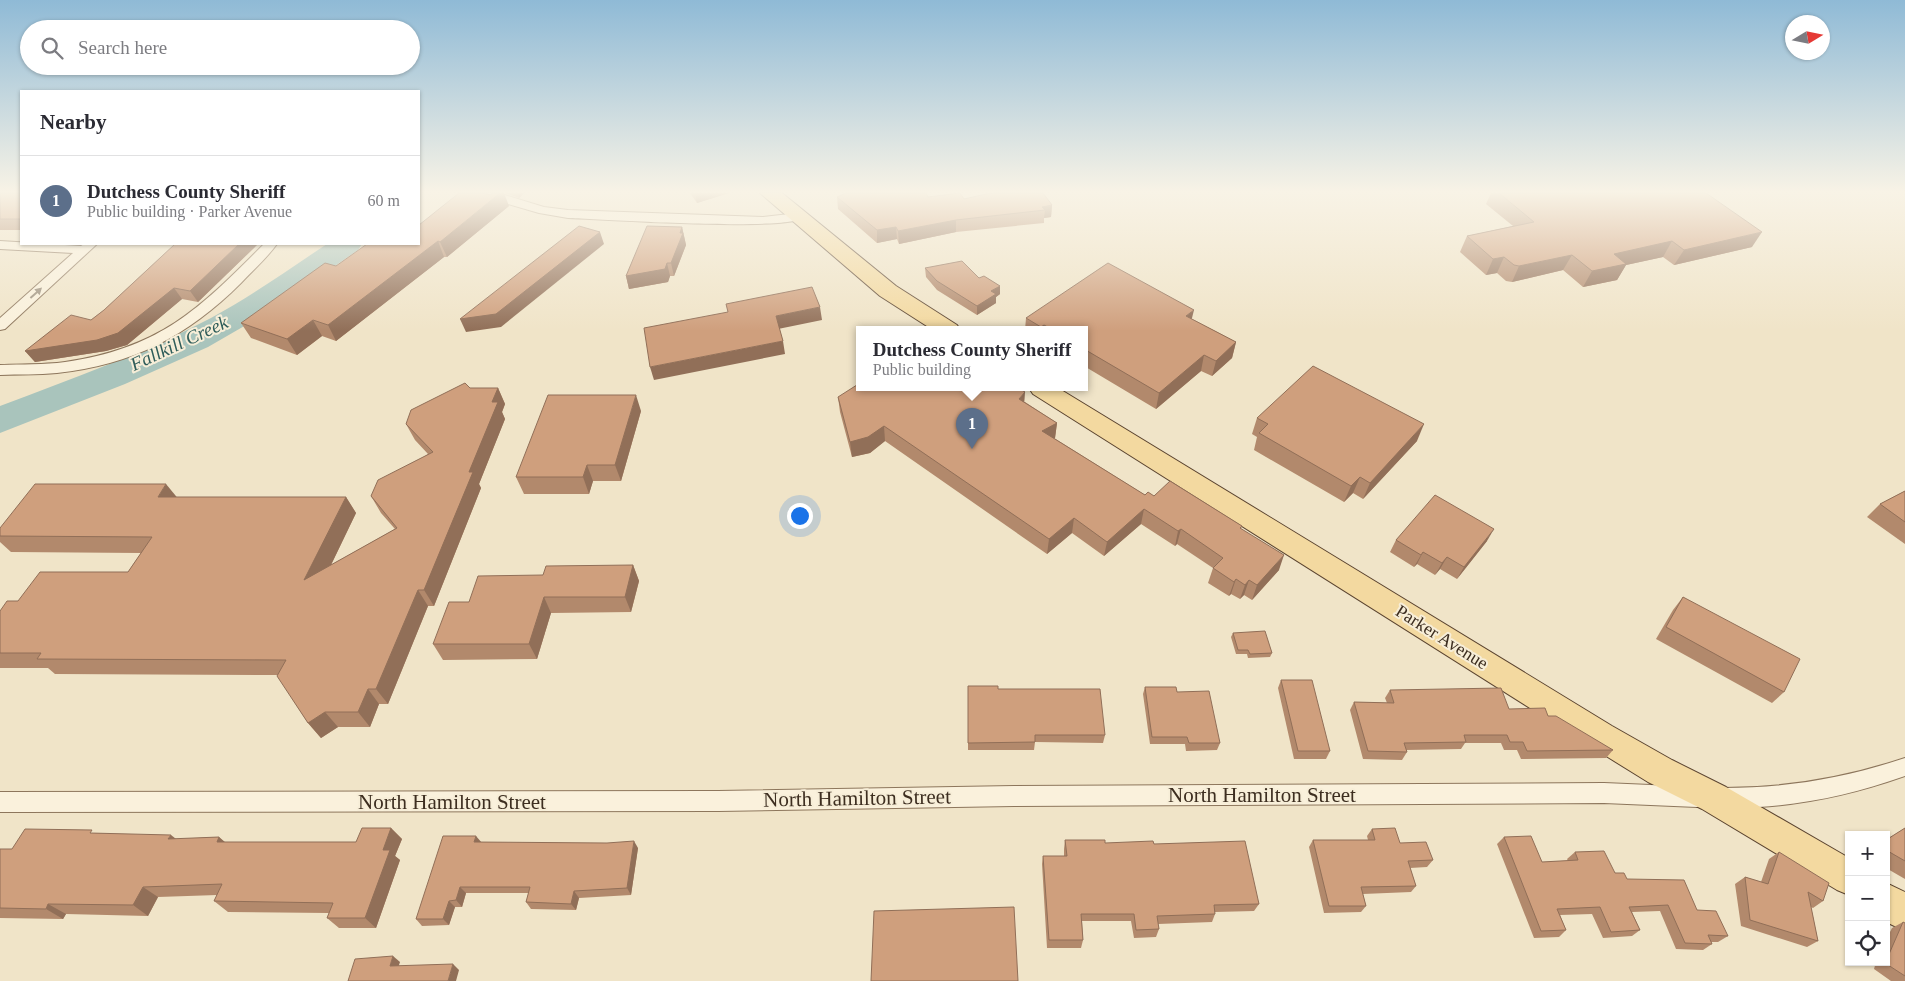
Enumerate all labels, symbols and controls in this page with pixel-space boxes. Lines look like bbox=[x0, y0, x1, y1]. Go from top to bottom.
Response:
north arrow bbox=[1785, 15, 1830, 60]
search box bbox=[20, 20, 420, 75]
icon: search bbox=[38, 34, 66, 62]
text: Search here bbox=[78, 37, 167, 58]
text: Nearby bbox=[40, 110, 107, 134]
text: Dutchess County Sheriff bbox=[87, 181, 285, 202]
text: 1 bbox=[52, 192, 60, 209]
text: 60 m bbox=[368, 192, 400, 209]
text: Public building · Parker Avenue bbox=[87, 203, 292, 220]
one-way arrow bbox=[30, 287, 42, 299]
water label: Fallkill Creek bbox=[126, 311, 232, 375]
popup bbox=[856, 326, 1088, 391]
text: Dutchess County Sheriff bbox=[873, 339, 1071, 360]
text: Public building bbox=[873, 361, 971, 378]
pin: 1 bbox=[956, 408, 988, 449]
your location bbox=[787, 503, 813, 529]
street label: Parker Avenue bbox=[1392, 601, 1492, 673]
street label: North Hamilton Street bbox=[1168, 783, 1356, 807]
street label: North Hamilton Street bbox=[763, 784, 951, 812]
street label: North Hamilton Street bbox=[358, 790, 546, 814]
map controls bbox=[1845, 831, 1890, 966]
button: + bbox=[1845, 831, 1890, 876]
button: − bbox=[1845, 876, 1890, 921]
button: locate bbox=[1845, 921, 1890, 966]

